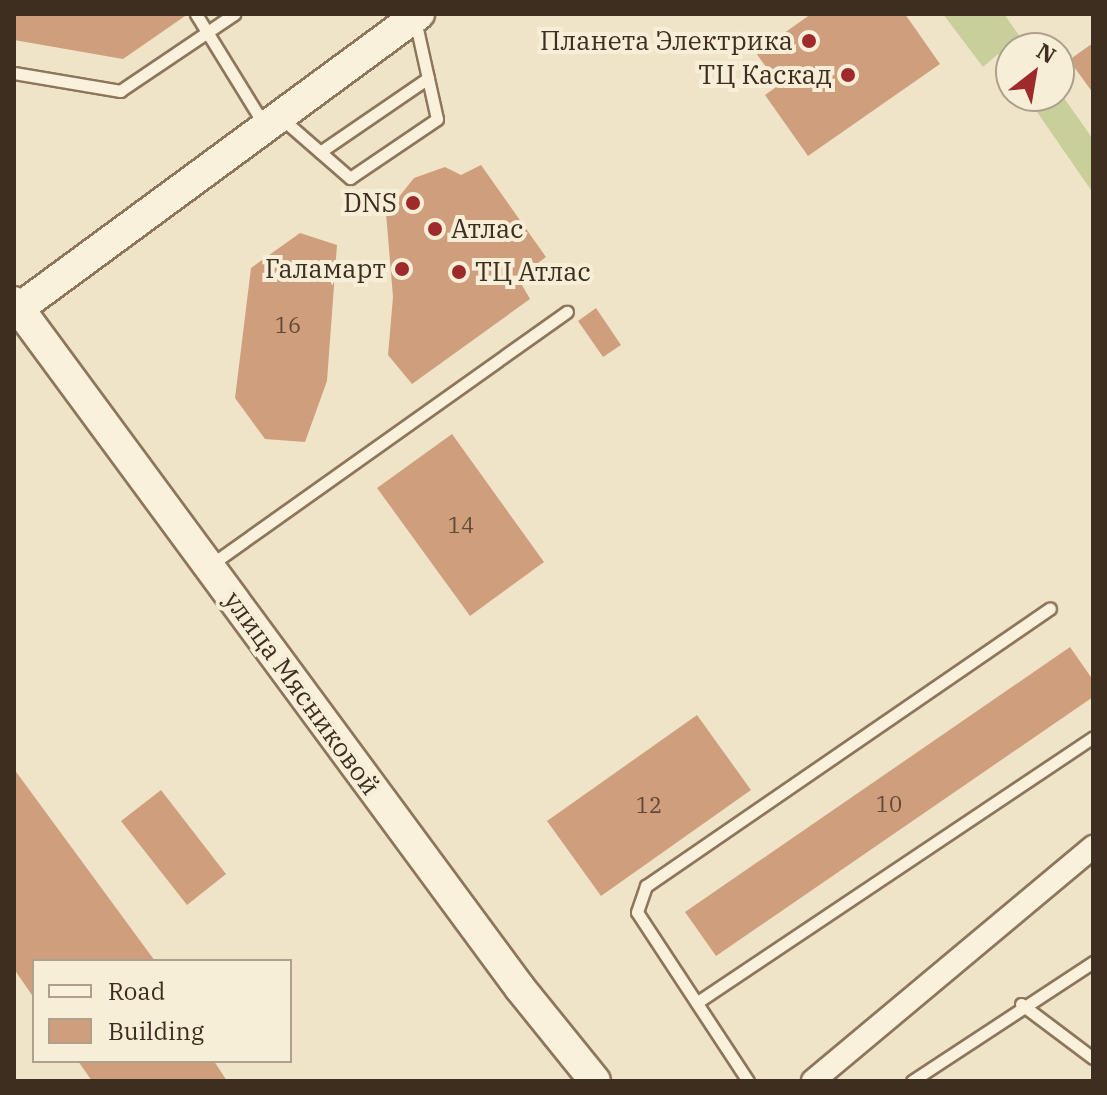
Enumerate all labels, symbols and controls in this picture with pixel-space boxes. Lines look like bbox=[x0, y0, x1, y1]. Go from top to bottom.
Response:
place label: Планета Электрика bbox=[540, 25, 793, 57]
marker: Планета Электрика bbox=[800, 32, 818, 50]
north arrow bbox=[995, 32, 1075, 112]
text: N bbox=[1032, 36, 1062, 70]
place label: ТЦ Каскад bbox=[698, 59, 832, 91]
marker: ТЦ Каскад bbox=[839, 66, 857, 84]
place label: DNS bbox=[343, 187, 397, 219]
marker: DNS bbox=[404, 194, 422, 212]
place label: Атлас bbox=[451, 213, 524, 245]
marker: Атлас bbox=[426, 220, 444, 238]
place label: Галамарт bbox=[265, 253, 386, 285]
place label: ТЦ Атлас bbox=[475, 256, 591, 288]
marker: Галамарт bbox=[393, 260, 411, 278]
marker: ТЦ Атлас bbox=[450, 263, 468, 281]
house number: 16 bbox=[275, 312, 301, 338]
house number: 14 bbox=[448, 512, 474, 538]
street label: улица Мясниковой bbox=[218, 585, 386, 801]
house number: 10 bbox=[876, 791, 902, 817]
house number: 12 bbox=[636, 792, 662, 818]
legend bbox=[32, 959, 292, 1063]
text: Road bbox=[108, 975, 165, 1007]
text: Building bbox=[108, 1015, 204, 1047]

